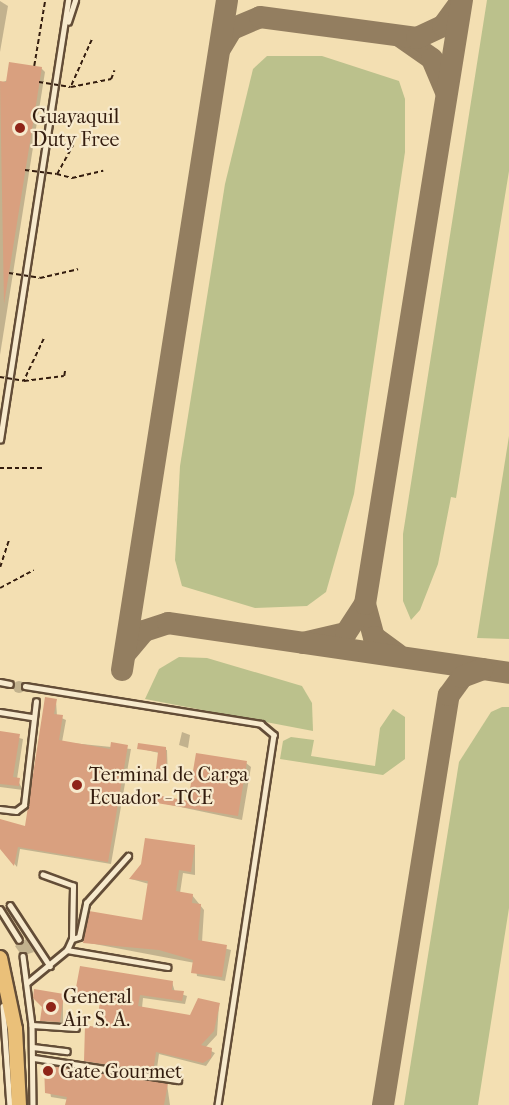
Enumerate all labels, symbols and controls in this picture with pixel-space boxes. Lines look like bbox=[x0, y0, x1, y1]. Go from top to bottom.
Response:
place label: Guayaquil Duty Free bbox=[32, 104, 119, 151]
marker: Guayaquil Duty Free bbox=[13, 121, 27, 135]
place label: Terminal de Carga Ecuador - TCE bbox=[89, 762, 249, 809]
marker: Terminal de Carga Ecuador - TCE bbox=[70, 778, 84, 792]
place label: General Air S. A. bbox=[63, 984, 132, 1031]
marker: General Air S. A. bbox=[44, 1000, 58, 1014]
place label: Gate Gourmet bbox=[60, 1059, 182, 1083]
marker: Gate Gourmet bbox=[41, 1064, 55, 1078]

